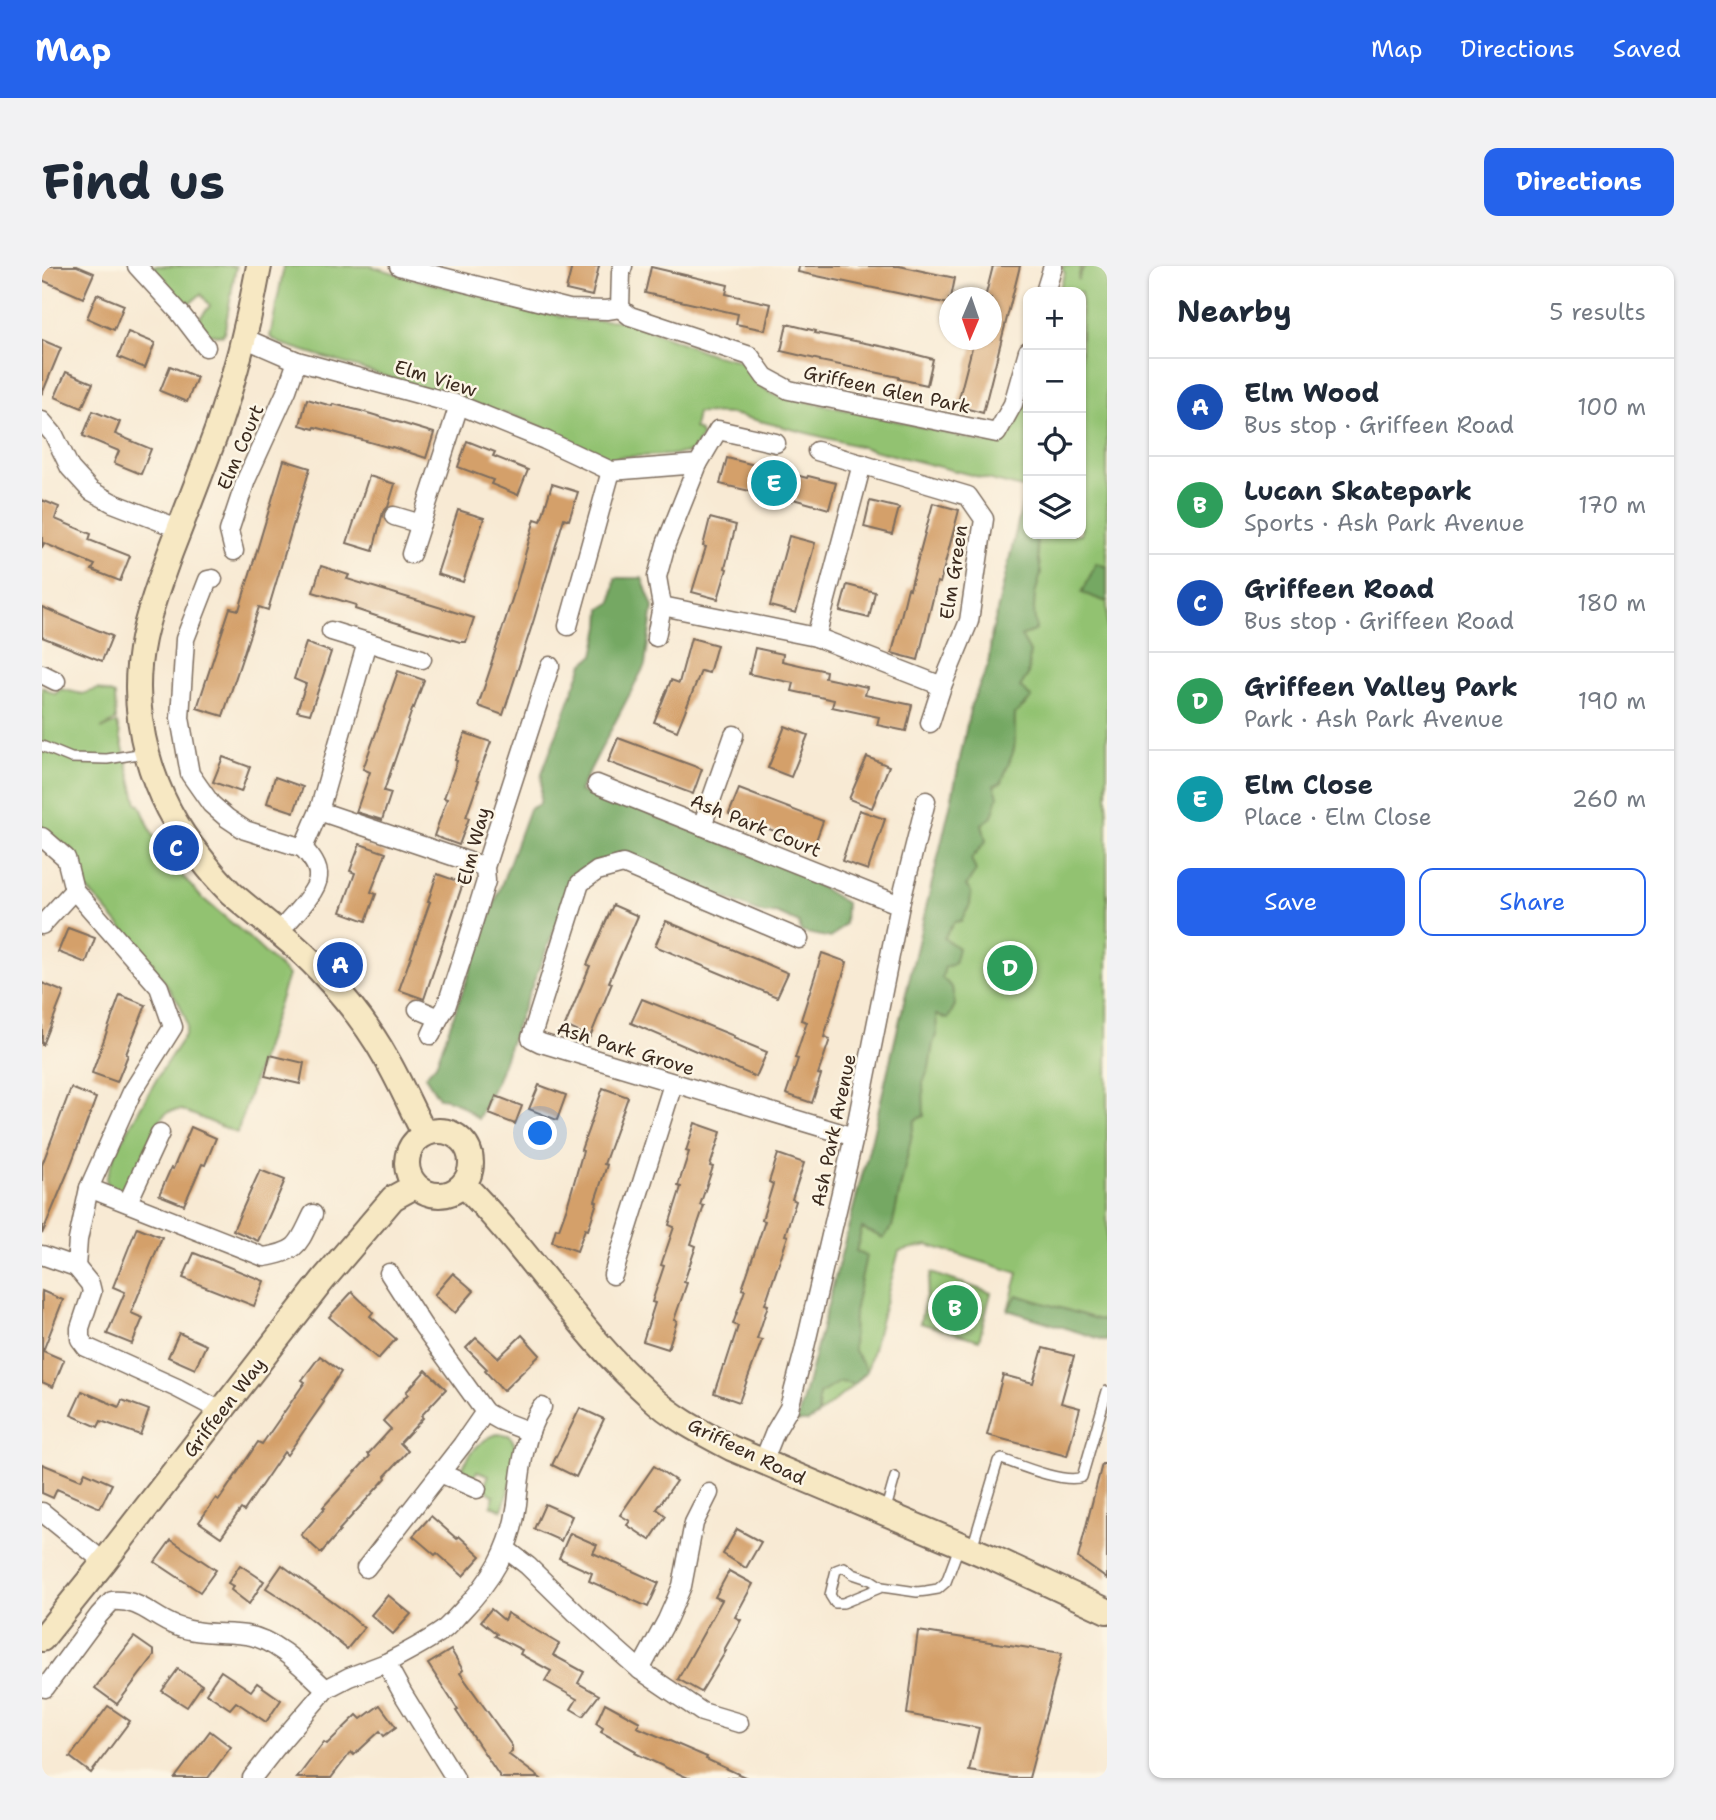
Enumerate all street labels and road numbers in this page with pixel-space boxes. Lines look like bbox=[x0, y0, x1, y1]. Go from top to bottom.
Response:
street label: Elm View bbox=[392, 354, 480, 403]
street label: Griffeen Glen Park bbox=[801, 360, 973, 419]
street label: Elm Court bbox=[211, 401, 270, 494]
street label: Elm Green bbox=[934, 523, 973, 621]
street label: Ash Park Court bbox=[687, 788, 825, 863]
street label: Elm Way bbox=[451, 804, 496, 888]
street label: Ash Park Grove bbox=[554, 1016, 698, 1081]
street label: Ash Park Avenue bbox=[805, 1051, 862, 1209]
street label: Griffeen Way bbox=[177, 1352, 271, 1462]
street label: Griffeen Road bbox=[684, 1412, 810, 1491]

